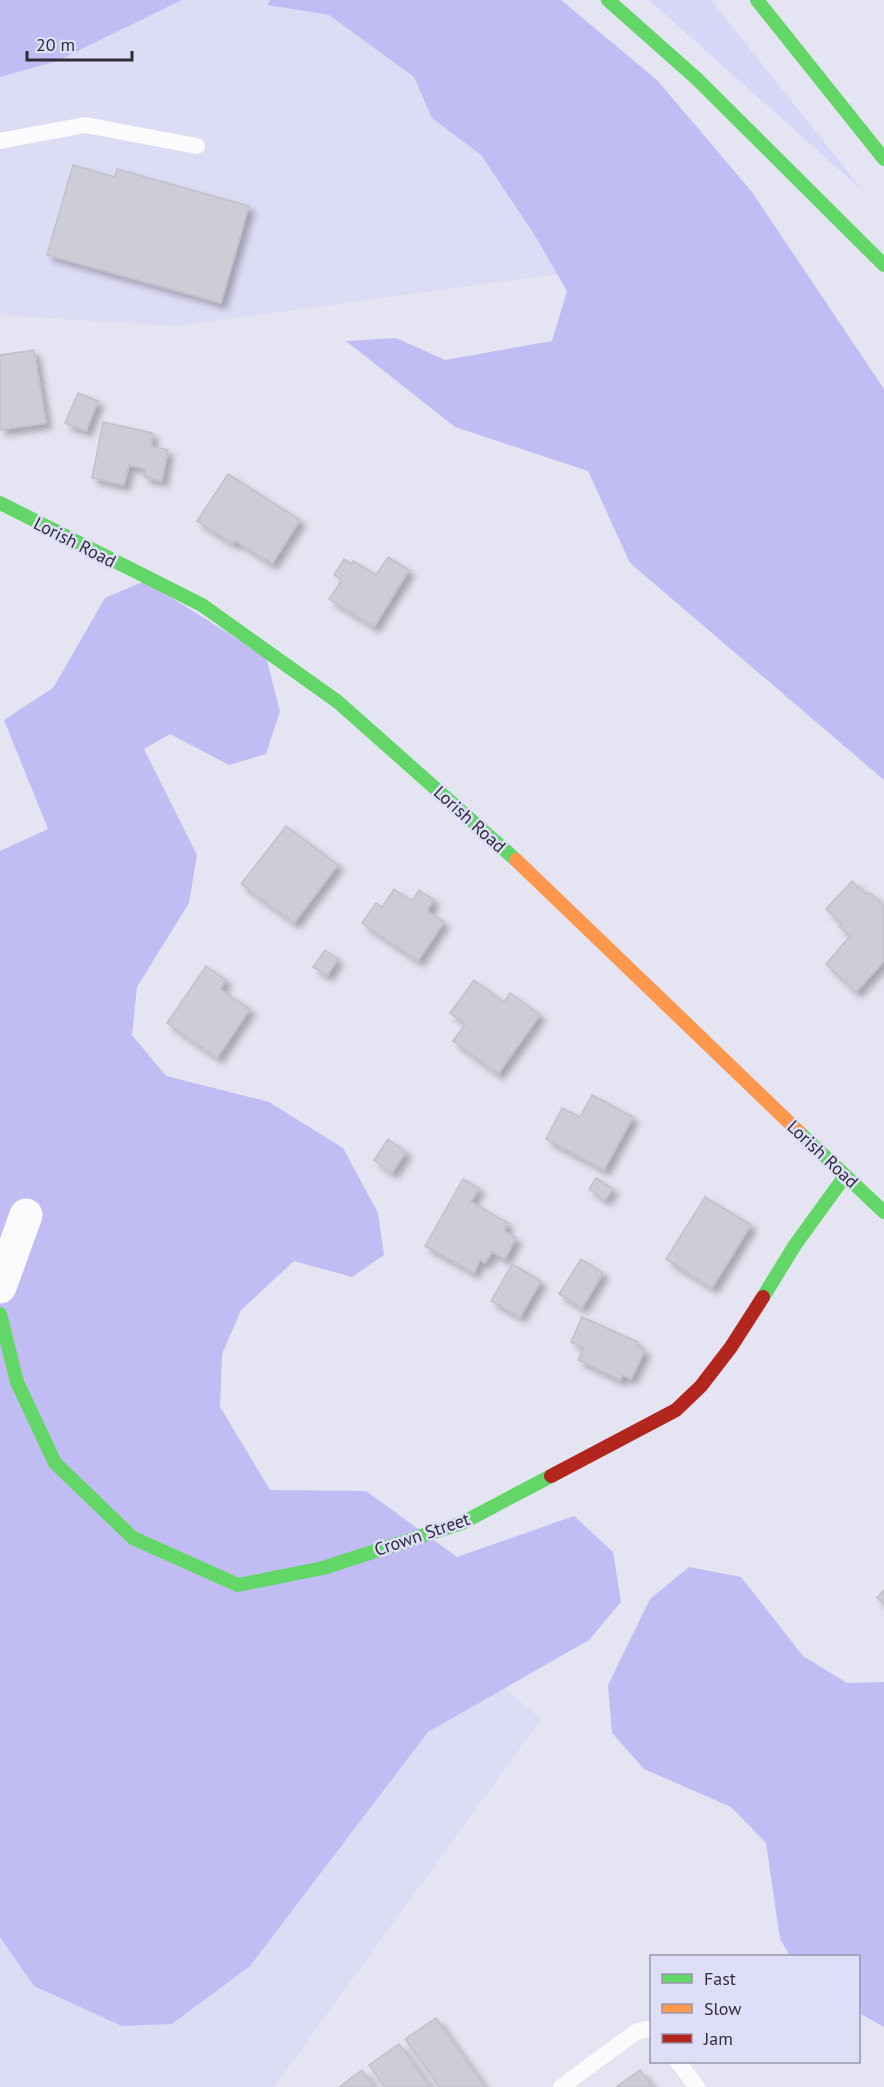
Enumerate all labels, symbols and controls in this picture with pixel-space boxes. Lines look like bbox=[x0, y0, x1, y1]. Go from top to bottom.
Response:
scale bar bbox=[27, 24, 132, 62]
text: 20 m bbox=[36, 33, 75, 56]
street label: Lorish Road bbox=[30, 512, 120, 572]
street label: Lorish Road bbox=[429, 781, 511, 857]
street label: Lorish Road bbox=[783, 1115, 863, 1193]
street label: Crown Street bbox=[371, 1507, 473, 1561]
legend bbox=[650, 1955, 860, 2063]
text: Fast bbox=[704, 1967, 736, 1990]
text: Slow bbox=[704, 1997, 742, 2020]
text: Jam bbox=[703, 2027, 733, 2050]

